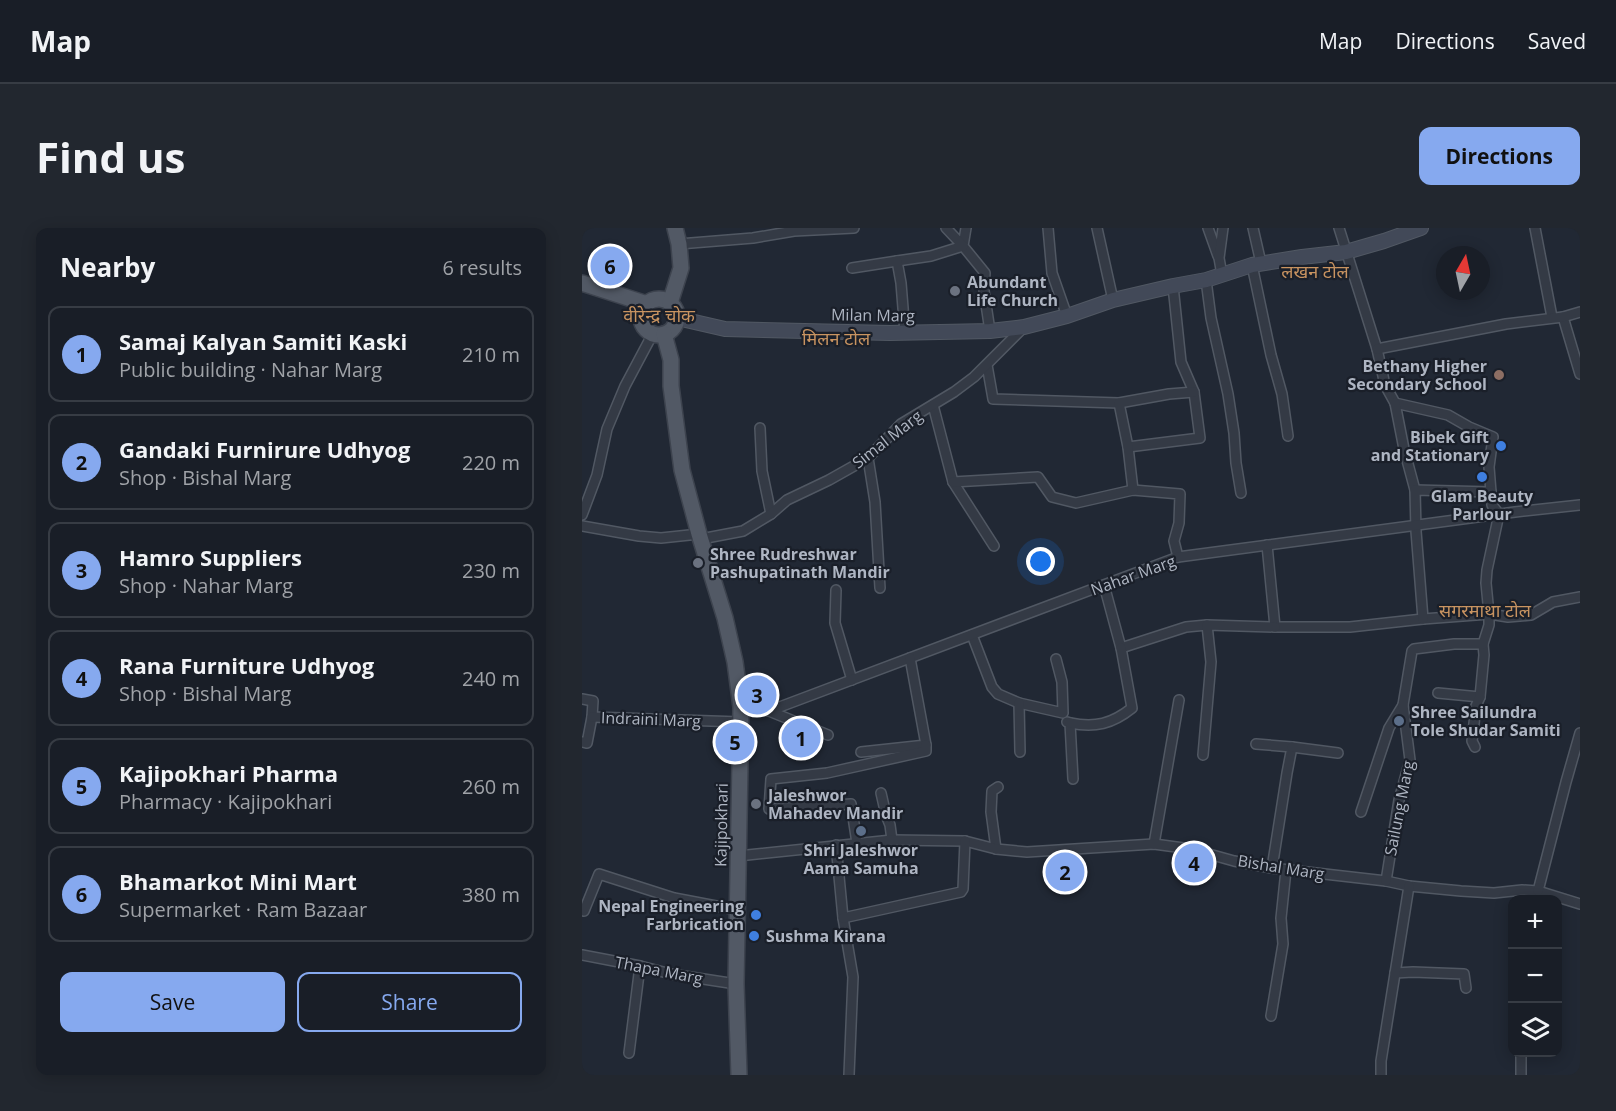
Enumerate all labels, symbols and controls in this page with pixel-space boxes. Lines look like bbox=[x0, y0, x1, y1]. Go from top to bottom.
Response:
text: Map bbox=[30, 22, 91, 60]
text: Map bbox=[1319, 27, 1362, 55]
text: Directions bbox=[1395, 27, 1495, 55]
text: Saved bbox=[1528, 27, 1586, 55]
button: Directions bbox=[1419, 127, 1580, 185]
text: Find us bbox=[36, 128, 185, 185]
pin: 6 bbox=[591, 243, 630, 288]
north arrow bbox=[1436, 246, 1490, 300]
text: Nearby bbox=[60, 249, 155, 285]
text: 6 results bbox=[442, 254, 522, 281]
district label: लखन टोल bbox=[1281, 259, 1350, 283]
place label: Abundant Life Church bbox=[967, 271, 1058, 311]
marker: Abundant Life Church bbox=[948, 284, 962, 298]
district label: वीरेन्द्र चोक bbox=[623, 303, 696, 327]
street label: Milan Marg bbox=[831, 303, 915, 327]
text: Samaj Kalyan Samiti Kaski bbox=[119, 326, 407, 356]
district label: मिलन टोल bbox=[802, 326, 871, 350]
text: 1 bbox=[76, 341, 87, 368]
text: 210 m bbox=[462, 341, 520, 368]
place label: Bethany Higher Secondary School bbox=[1348, 355, 1487, 395]
text: Public building · Nahar Marg bbox=[119, 356, 382, 383]
marker: Bethany Higher Secondary School bbox=[1492, 368, 1506, 382]
street label: Simal Marg bbox=[847, 405, 927, 473]
place label: Bibek Gift and Stationary bbox=[1371, 426, 1490, 466]
text: Gandaki Furnirure Udhyog bbox=[119, 434, 410, 464]
marker: Bibek Gift and Stationary bbox=[1494, 439, 1508, 453]
text: 2 bbox=[76, 449, 87, 476]
text: 220 m bbox=[462, 449, 520, 476]
text: Shop · Bishal Marg bbox=[119, 464, 291, 491]
marker: Glam Beauty Parlour bbox=[1475, 470, 1489, 484]
place label: Glam Beauty Parlour bbox=[1431, 485, 1534, 525]
text: Hamro Suppliers bbox=[119, 542, 302, 572]
place label: Shree Rudreshwar Pashupatinath Mandir bbox=[710, 543, 890, 583]
your location bbox=[1026, 547, 1055, 576]
street label: Nahar Marg bbox=[1087, 549, 1179, 601]
marker: Shree Rudreshwar Pashupatinath Mandir bbox=[691, 556, 705, 570]
text: 3 bbox=[76, 557, 87, 584]
text: 230 m bbox=[462, 557, 520, 584]
text: Shop · Nahar Marg bbox=[119, 572, 293, 599]
district label: सगरमाथा टोल bbox=[1439, 598, 1532, 622]
text: Rana Furniture Udhyog bbox=[119, 650, 374, 680]
text: 4 bbox=[76, 665, 87, 692]
text: 240 m bbox=[462, 665, 520, 692]
pin: 3 bbox=[738, 672, 777, 718]
text: Shop · Bishal Marg bbox=[119, 680, 291, 707]
place label: Shree Sailundra Tole Shudar Samiti bbox=[1411, 701, 1561, 741]
street label: Indraini Marg bbox=[601, 706, 702, 732]
marker: Shree Sailundra Tole Shudar Samiti bbox=[1392, 714, 1406, 728]
pin: 1 bbox=[782, 716, 820, 760]
pin: 5 bbox=[716, 720, 754, 764]
text: Kajipokhari Pharma bbox=[119, 758, 338, 788]
street label: Sailung Marg bbox=[1379, 758, 1419, 858]
text: 5 bbox=[76, 773, 87, 800]
text: 260 m bbox=[462, 773, 520, 800]
street label: Kajipokhari bbox=[709, 783, 733, 867]
place label: Jaleshwor Mahadev Mandir bbox=[766, 784, 903, 824]
text: Pharmacy · Kajipokhari bbox=[119, 788, 332, 815]
marker: Jaleshwor Mahadev Mandir bbox=[749, 797, 763, 811]
marker: Shri Jaleshwor Aama Samuha bbox=[854, 824, 868, 838]
place label: Shri Jaleshwor Aama Samuha bbox=[803, 839, 919, 879]
pin: 4 bbox=[1174, 840, 1214, 886]
street label: Bishal Marg bbox=[1236, 849, 1326, 885]
pin: 2 bbox=[1046, 850, 1084, 894]
text: Bhamarkot Mini Mart bbox=[119, 866, 357, 896]
text: 6 bbox=[76, 881, 87, 908]
text: 380 m bbox=[462, 881, 520, 908]
place label: Nepal Engineering Farbrication bbox=[598, 895, 744, 935]
map controls bbox=[1508, 895, 1562, 1057]
button: + bbox=[1508, 895, 1562, 949]
text: Supermarket · Ram Bazaar bbox=[119, 896, 367, 923]
marker: Nepal Engineering Farbrication bbox=[749, 908, 763, 922]
place label: Sushma Kirana bbox=[766, 925, 886, 947]
marker: Sushma Kirana bbox=[747, 929, 761, 943]
button: − bbox=[1508, 949, 1562, 1003]
street label: Thapa Marg bbox=[613, 951, 705, 989]
button: Save bbox=[60, 972, 285, 1032]
button: Share bbox=[297, 972, 522, 1032]
button: layers bbox=[1508, 1003, 1562, 1057]

